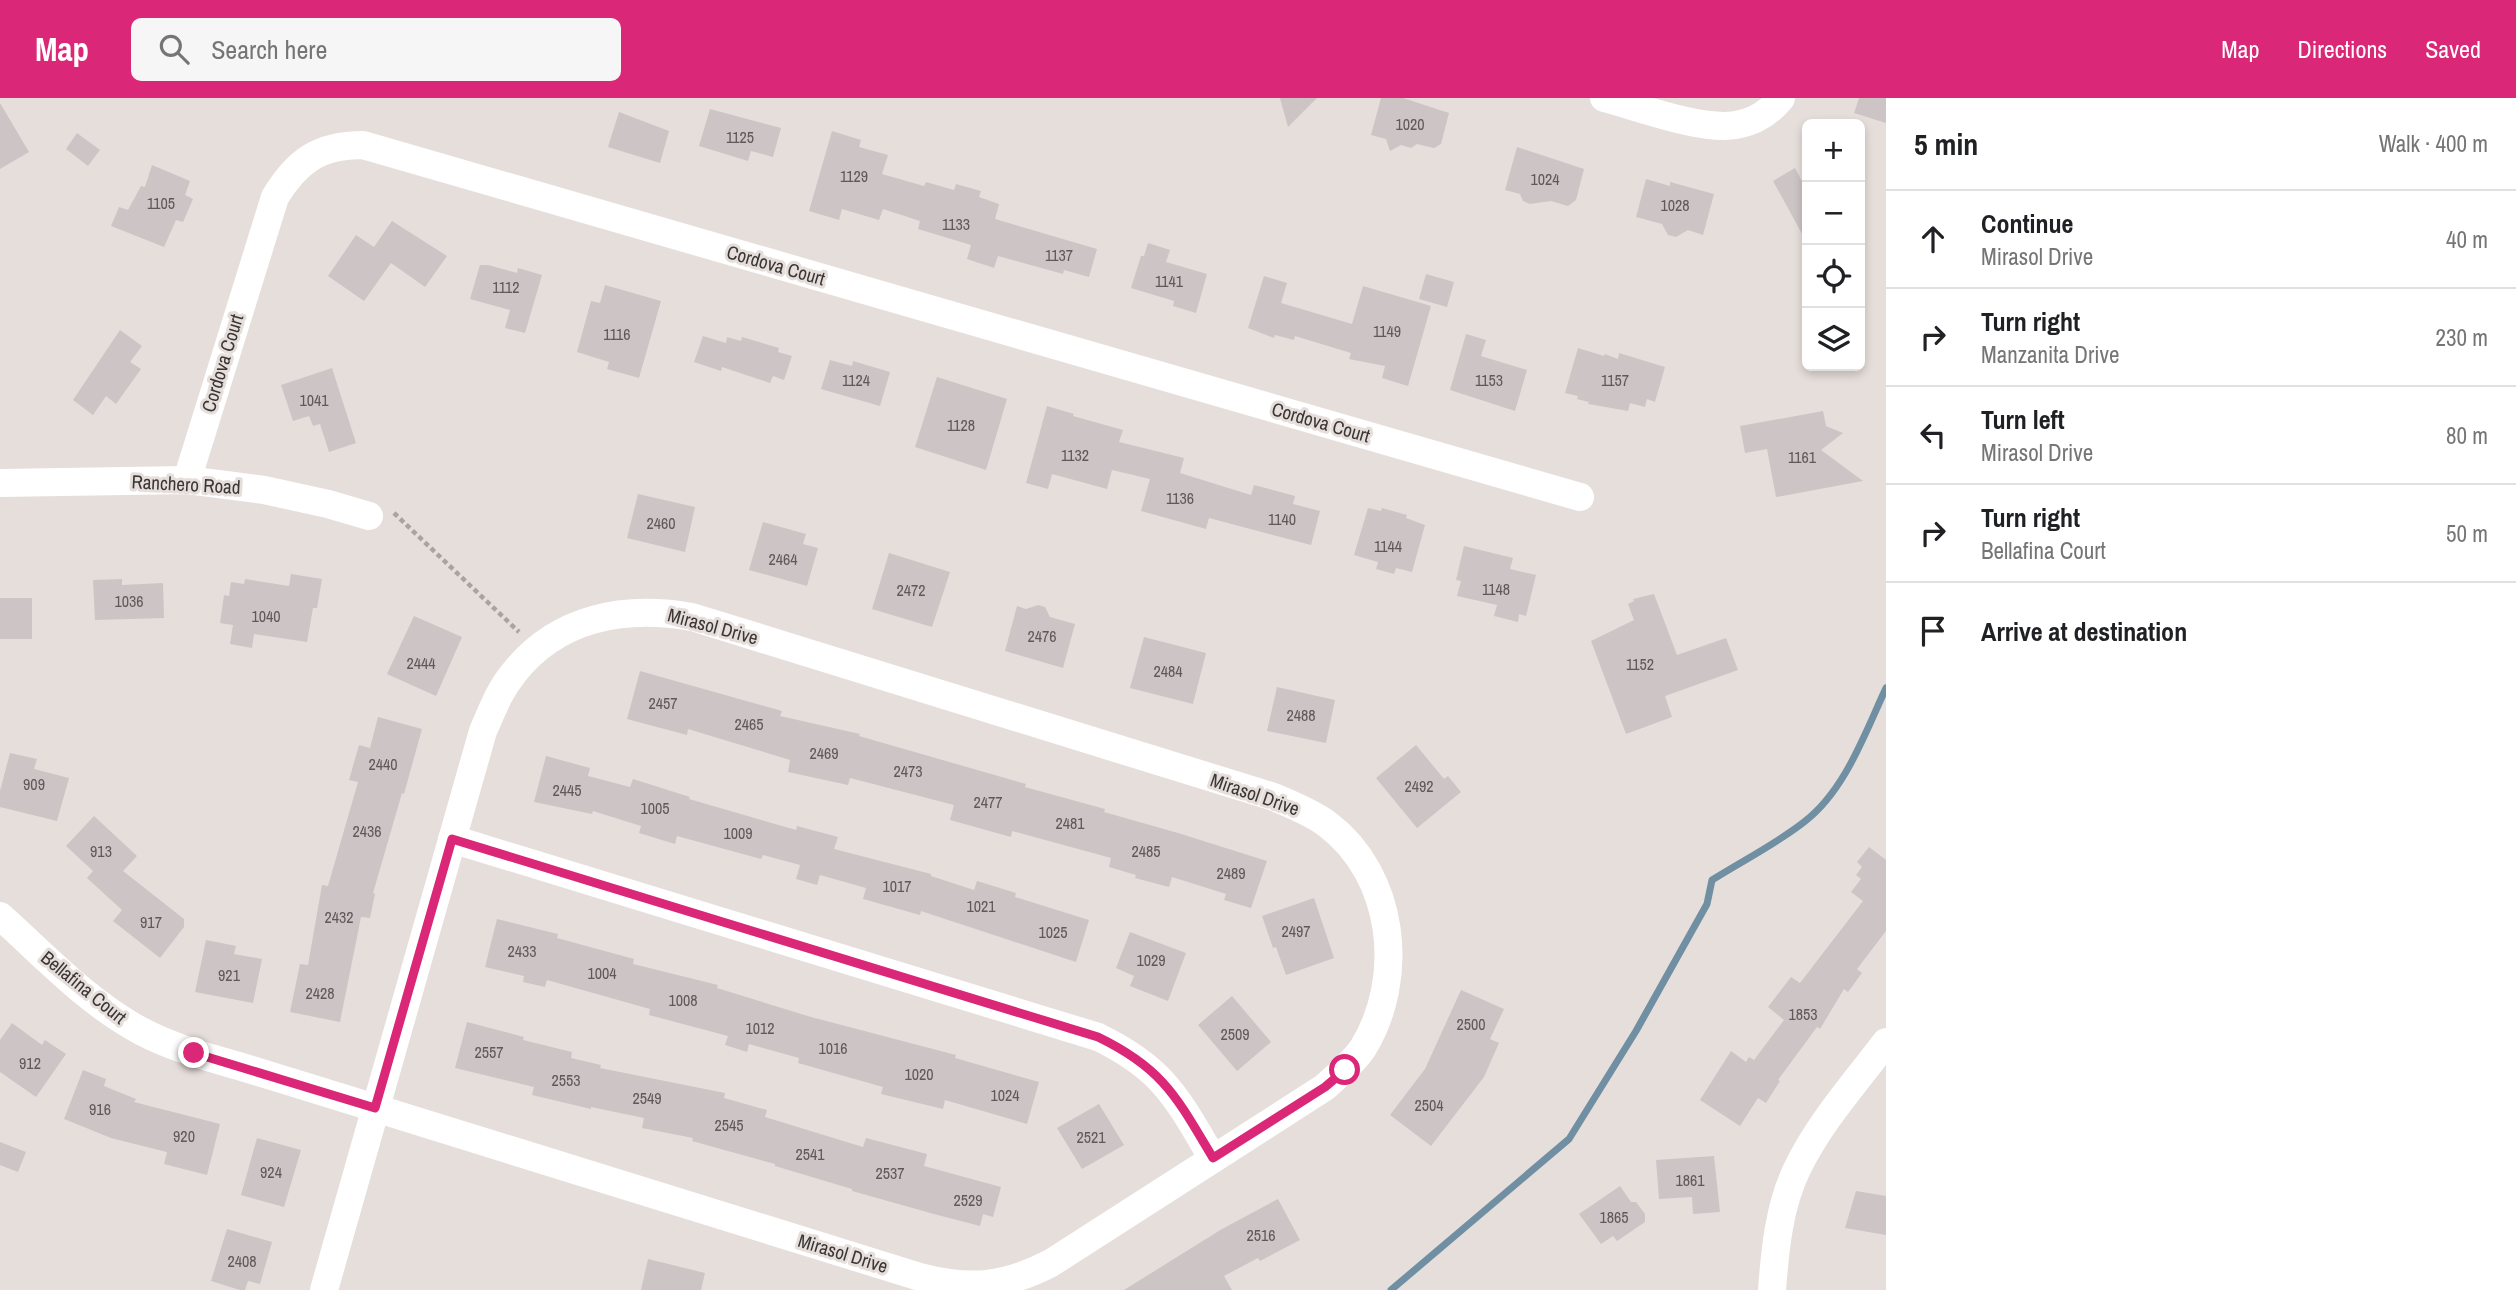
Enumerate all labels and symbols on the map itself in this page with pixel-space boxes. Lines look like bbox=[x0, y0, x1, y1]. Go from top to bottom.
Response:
house number: 1020 bbox=[1395, 113, 1425, 135]
house number: 1125 bbox=[726, 126, 754, 148]
house number: 1129 bbox=[840, 165, 868, 187]
house number: 1024 bbox=[1530, 168, 1560, 190]
house number: 1105 bbox=[147, 192, 175, 214]
house number: 1028 bbox=[1660, 194, 1690, 216]
house number: 1133 bbox=[942, 213, 970, 235]
street label: Cordova Court bbox=[724, 239, 829, 292]
house number: 1137 bbox=[1045, 244, 1073, 266]
house number: 1141 bbox=[1155, 270, 1184, 292]
house number: 1112 bbox=[492, 276, 520, 298]
street label: Cordova Court bbox=[195, 310, 249, 415]
house number: 1149 bbox=[1373, 320, 1401, 342]
house number: 1116 bbox=[603, 323, 631, 345]
house number: 1124 bbox=[842, 369, 870, 391]
house number: 1153 bbox=[1475, 369, 1503, 391]
house number: 1157 bbox=[1601, 369, 1629, 391]
house number: 1041 bbox=[299, 389, 329, 411]
street label: Cordova Court bbox=[1269, 396, 1374, 449]
house number: 1128 bbox=[947, 414, 975, 436]
house number: 1132 bbox=[1061, 444, 1089, 466]
house number: 1161 bbox=[1788, 446, 1817, 468]
street label: Ranchero Road bbox=[131, 468, 241, 500]
house number: 1136 bbox=[1166, 487, 1194, 509]
house number: 1140 bbox=[1268, 508, 1296, 530]
house number: 2460 bbox=[646, 512, 676, 534]
house number: 1144 bbox=[1374, 535, 1402, 557]
house number: 2464 bbox=[768, 548, 798, 570]
house number: 1148 bbox=[1482, 578, 1510, 600]
house number: 2472 bbox=[896, 579, 926, 601]
house number: 1036 bbox=[114, 590, 144, 612]
street label: Mirasol Drive bbox=[665, 601, 761, 651]
house number: 1040 bbox=[251, 605, 281, 627]
house number: 2476 bbox=[1027, 625, 1057, 647]
house number: 2444 bbox=[406, 652, 436, 674]
house number: 1152 bbox=[1626, 653, 1654, 675]
house number: 2484 bbox=[1153, 660, 1183, 682]
house number: 2457 bbox=[648, 692, 678, 714]
house number: 2488 bbox=[1286, 704, 1316, 726]
house number: 2465 bbox=[734, 713, 764, 735]
house number: 2469 bbox=[809, 742, 839, 764]
house number: 2440 bbox=[368, 753, 398, 775]
house number: 2473 bbox=[893, 760, 923, 782]
street label: Mirasol Drive bbox=[1207, 767, 1303, 821]
house number: 909 bbox=[23, 773, 45, 795]
house number: 2492 bbox=[1404, 775, 1434, 797]
house number: 2445 bbox=[552, 779, 582, 801]
house number: 2477 bbox=[973, 791, 1003, 813]
house number: 1005 bbox=[640, 797, 670, 819]
house number: 2481 bbox=[1055, 812, 1085, 834]
house number: 2436 bbox=[352, 820, 382, 842]
house number: 1009 bbox=[723, 822, 753, 844]
house number: 913 bbox=[90, 840, 112, 862]
house number: 2485 bbox=[1131, 840, 1161, 862]
house number: 2489 bbox=[1216, 862, 1246, 884]
house number: 1017 bbox=[882, 875, 912, 897]
house number: 1021 bbox=[966, 895, 996, 917]
house number: 2432 bbox=[324, 906, 354, 928]
house number: 917 bbox=[140, 911, 162, 933]
house number: 2497 bbox=[1281, 920, 1311, 942]
house number: 1025 bbox=[1038, 921, 1068, 943]
house number: 2433 bbox=[507, 940, 537, 962]
street label: Bellafina Court bbox=[36, 944, 133, 1030]
house number: 1029 bbox=[1136, 949, 1166, 971]
house number: 1004 bbox=[587, 962, 617, 984]
house number: 921 bbox=[218, 964, 241, 986]
house number: 2428 bbox=[305, 982, 335, 1004]
house number: 1008 bbox=[668, 989, 698, 1011]
house number: 1853 bbox=[1788, 1003, 1818, 1025]
house number: 2500 bbox=[1456, 1013, 1486, 1035]
house number: 1012 bbox=[745, 1017, 775, 1039]
house number: 2509 bbox=[1220, 1023, 1250, 1045]
route end bbox=[178, 1037, 209, 1068]
house number: 1016 bbox=[818, 1037, 848, 1059]
house number: 2557 bbox=[474, 1041, 504, 1063]
house number: 912 bbox=[19, 1052, 41, 1074]
route start bbox=[1329, 1054, 1360, 1085]
house number: 1020 bbox=[904, 1063, 934, 1085]
house number: 2553 bbox=[551, 1069, 581, 1091]
house number: 1024 bbox=[990, 1084, 1020, 1106]
house number: 2549 bbox=[632, 1087, 662, 1109]
house number: 2504 bbox=[1414, 1094, 1444, 1116]
house number: 916 bbox=[89, 1098, 111, 1120]
house number: 2545 bbox=[714, 1114, 744, 1136]
house number: 920 bbox=[173, 1125, 195, 1147]
house number: 2521 bbox=[1076, 1126, 1106, 1148]
house number: 2541 bbox=[795, 1143, 825, 1165]
house number: 924 bbox=[260, 1161, 282, 1183]
house number: 2537 bbox=[875, 1162, 905, 1184]
house number: 1861 bbox=[1675, 1169, 1705, 1191]
house number: 2529 bbox=[953, 1189, 983, 1211]
house number: 1865 bbox=[1599, 1206, 1629, 1228]
house number: 2516 bbox=[1246, 1224, 1276, 1246]
street label: Mirasol Drive bbox=[795, 1227, 891, 1279]
house number: 2408 bbox=[227, 1250, 257, 1272]

